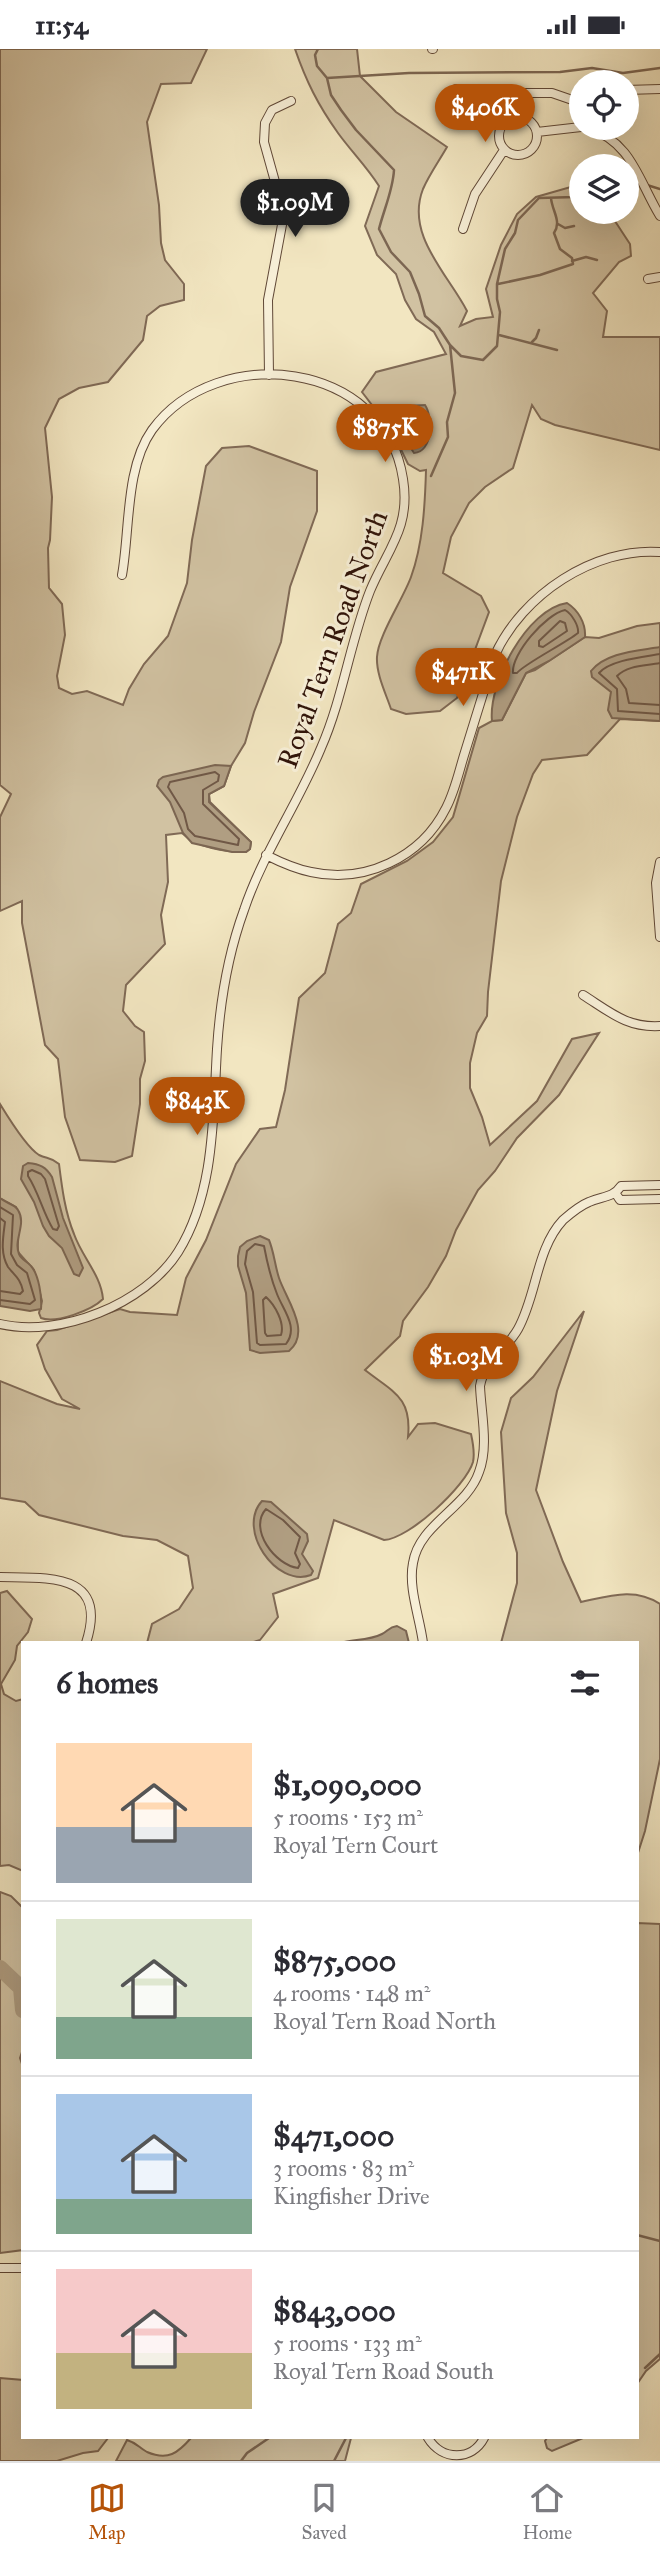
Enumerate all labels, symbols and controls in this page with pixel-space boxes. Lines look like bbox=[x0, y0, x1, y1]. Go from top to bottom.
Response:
text: 11:54 bbox=[35, 9, 88, 41]
map controls bbox=[569, 70, 639, 224]
button: locate bbox=[569, 70, 639, 140]
pin: $406K bbox=[436, 85, 534, 144]
text: $406K bbox=[451, 93, 519, 121]
button: layers bbox=[569, 154, 639, 224]
pin: $1.09M bbox=[238, 179, 352, 239]
text: $1.09M bbox=[256, 188, 334, 216]
pin: $875K bbox=[336, 405, 434, 464]
text: $875K bbox=[352, 413, 418, 441]
street label: Royal Tern Road North bbox=[270, 505, 395, 773]
pin: $471K bbox=[414, 649, 512, 708]
text: $471K bbox=[431, 657, 495, 685]
pin: $843K bbox=[148, 1077, 246, 1137]
text: $843K bbox=[165, 1086, 229, 1114]
pin: $1.03M bbox=[409, 1333, 523, 1393]
text: $1.03M bbox=[429, 1342, 503, 1370]
icon: filters bbox=[566, 1664, 604, 1702]
text: 6 homes bbox=[56, 1665, 158, 1701]
text: $1,090,000 bbox=[273, 1767, 422, 1803]
icon: home bbox=[112, 1771, 196, 1855]
text: 5 rooms · 153 m² bbox=[273, 1803, 423, 1831]
text: Royal Tern Court bbox=[273, 1831, 438, 1859]
text: $875,000 bbox=[273, 1943, 396, 1979]
icon: home bbox=[112, 1947, 196, 2031]
text: 4 rooms · 148 m² bbox=[273, 1979, 430, 2007]
text: Royal Tern Road North bbox=[273, 2007, 496, 2035]
text: $471,000 bbox=[273, 2118, 394, 2154]
icon: home bbox=[112, 2122, 196, 2206]
text: 3 rooms · 83 m² bbox=[273, 2154, 414, 2182]
text: Kingfisher Drive bbox=[273, 2182, 430, 2210]
text: $843,000 bbox=[273, 2293, 396, 2329]
icon: home bbox=[112, 2297, 196, 2381]
text: 5 rooms · 133 m² bbox=[273, 2329, 422, 2357]
text: Royal Tern Road South bbox=[273, 2357, 494, 2385]
tab: Map bbox=[88, 2479, 126, 2544]
tab: Saved bbox=[302, 2479, 347, 2544]
tab: Home bbox=[522, 2479, 572, 2544]

